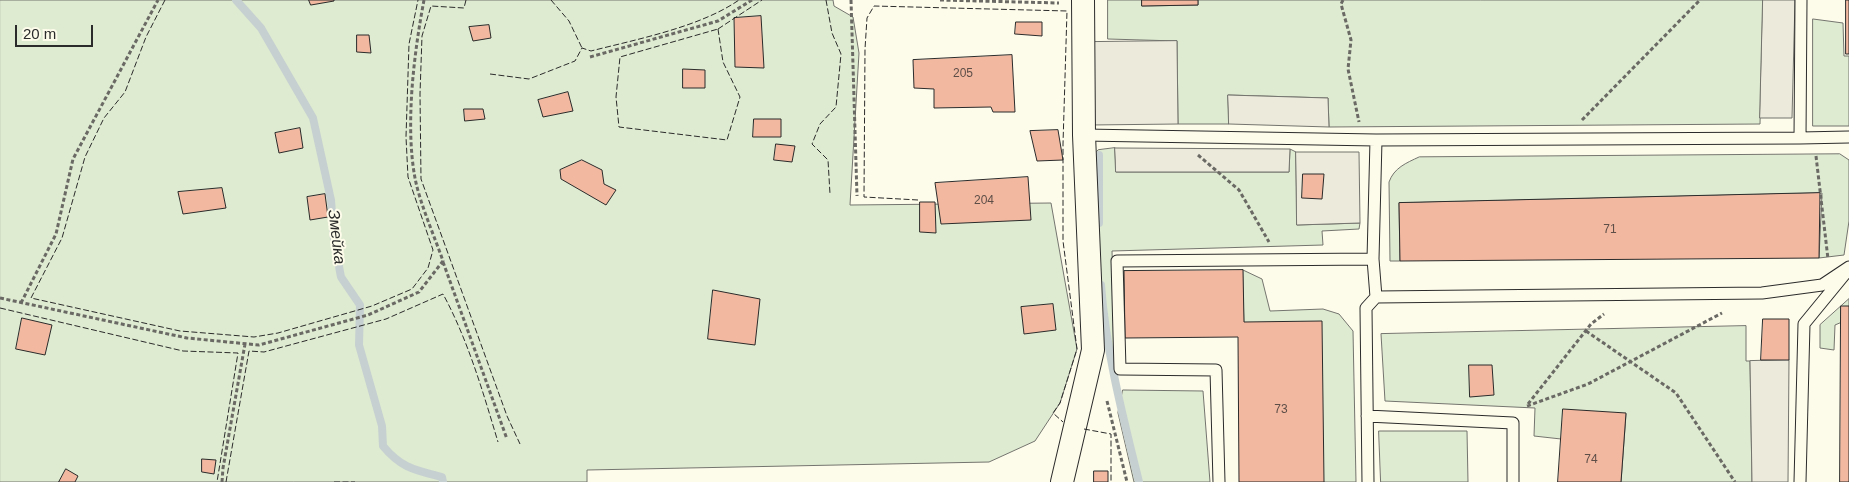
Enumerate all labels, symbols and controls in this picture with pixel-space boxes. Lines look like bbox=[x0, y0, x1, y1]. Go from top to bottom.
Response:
scale bar bbox=[18, 15, 95, 47]
text: 20 m bbox=[23, 25, 56, 42]
house number: 205 bbox=[953, 67, 973, 81]
house number: 204 bbox=[974, 194, 994, 208]
water label: Змейка bbox=[323, 209, 349, 265]
house number: 71 bbox=[1603, 223, 1617, 237]
house number: 73 bbox=[1274, 403, 1288, 417]
house number: 74 bbox=[1584, 453, 1598, 467]

